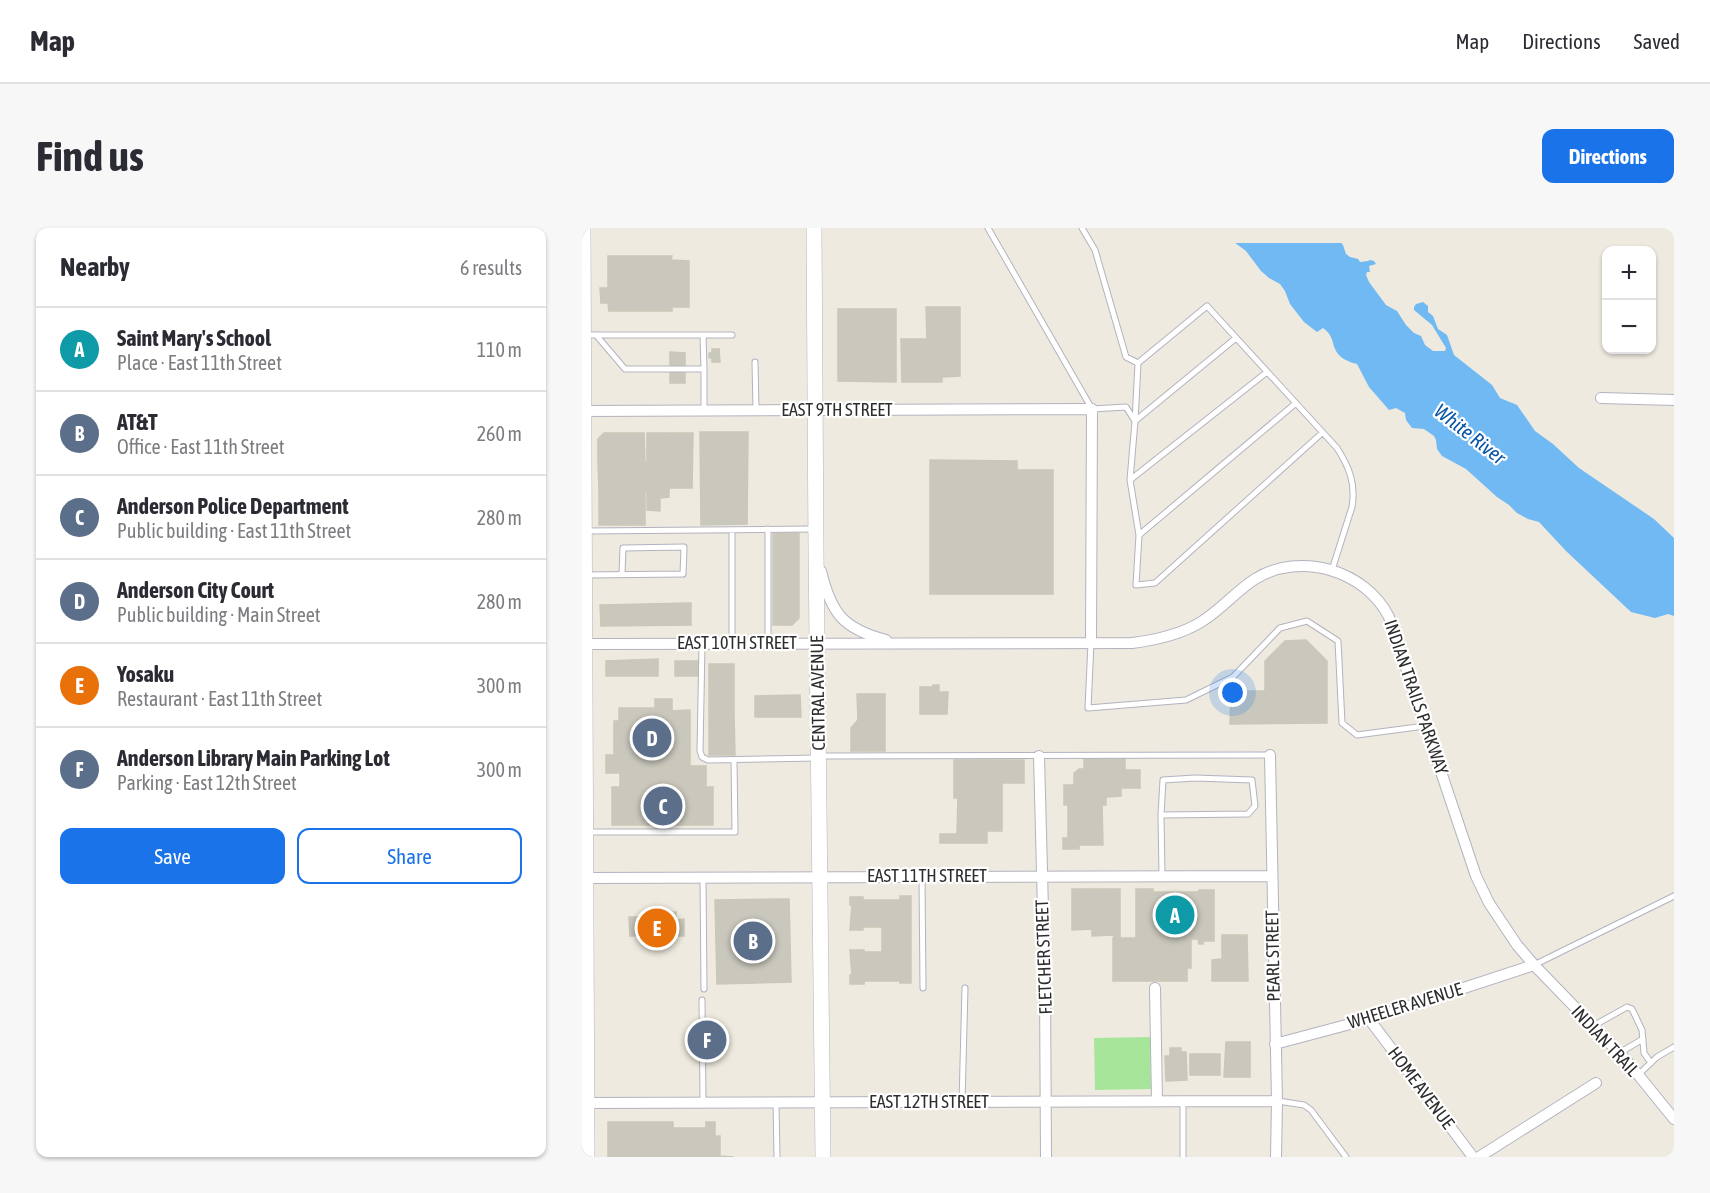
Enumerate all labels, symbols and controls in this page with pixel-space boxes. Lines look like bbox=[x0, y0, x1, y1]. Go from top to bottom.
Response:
text: Map bbox=[30, 25, 75, 57]
text: Map bbox=[1455, 29, 1489, 53]
text: Directions bbox=[1522, 29, 1601, 53]
text: Saved bbox=[1634, 29, 1680, 53]
button: Directions bbox=[1542, 129, 1674, 183]
text: Find us bbox=[36, 132, 144, 180]
map controls bbox=[1602, 246, 1656, 354]
button: + bbox=[1602, 246, 1656, 300]
text: Nearby bbox=[60, 252, 130, 282]
text: 6 results bbox=[460, 256, 522, 279]
button: − bbox=[1602, 300, 1656, 354]
text: Saint Mary's School bbox=[117, 325, 271, 351]
text: A bbox=[75, 338, 84, 361]
text: 110 m bbox=[477, 338, 522, 361]
text: Place · East 11th Street bbox=[117, 351, 282, 374]
street label: EAST 9TH STREET bbox=[781, 399, 893, 420]
water label: White River bbox=[1430, 399, 1511, 469]
text: AT&T bbox=[117, 409, 158, 435]
text: B bbox=[75, 422, 84, 445]
text: 260 m bbox=[477, 422, 522, 445]
text: Office · East 11th Street bbox=[117, 435, 285, 458]
text: Anderson Police Department bbox=[117, 493, 349, 519]
text: C bbox=[75, 506, 84, 529]
text: 280 m bbox=[477, 506, 522, 529]
text: Public building · East 11th Street bbox=[117, 519, 351, 542]
text: Anderson City Court bbox=[117, 577, 274, 603]
text: D bbox=[74, 590, 85, 613]
text: 280 m bbox=[477, 590, 522, 613]
text: Public building · Main Street bbox=[117, 603, 321, 626]
street label: INDIAN TRAILS PARKWAY bbox=[1380, 617, 1453, 777]
street label: EAST 10TH STREET bbox=[677, 632, 797, 653]
street label: CENTRAL AVENUE bbox=[806, 635, 829, 751]
text: Yosaku bbox=[117, 661, 174, 687]
text: E bbox=[75, 674, 84, 697]
text: 300 m bbox=[477, 674, 522, 697]
your location bbox=[1218, 678, 1247, 707]
text: Restaurant · East 11th Street bbox=[117, 687, 322, 710]
pin: D bbox=[632, 716, 672, 760]
text: Anderson Library Main Parking Lot bbox=[117, 745, 390, 771]
text: F bbox=[75, 758, 84, 781]
text: 300 m bbox=[477, 758, 522, 781]
text: Parking · East 12th Street bbox=[117, 771, 297, 794]
pin: C bbox=[644, 784, 682, 828]
button: Save bbox=[60, 828, 285, 884]
button: Share bbox=[297, 828, 522, 884]
street label: EAST 11TH STREET bbox=[867, 865, 987, 886]
pin: A bbox=[1156, 892, 1194, 938]
street label: FLETCHER STREET bbox=[1031, 899, 1056, 1015]
pin: E bbox=[638, 906, 676, 950]
street label: PEARL STREET bbox=[1261, 910, 1284, 1002]
pin: B bbox=[734, 918, 772, 964]
street label: WHEELER AVENUE bbox=[1345, 978, 1465, 1033]
street label: INDIAN TRAIL bbox=[1567, 1001, 1643, 1080]
pin: F bbox=[688, 1018, 726, 1062]
street label: HOME AVENUE bbox=[1384, 1043, 1459, 1133]
street label: EAST 12TH STREET bbox=[869, 1091, 989, 1112]

